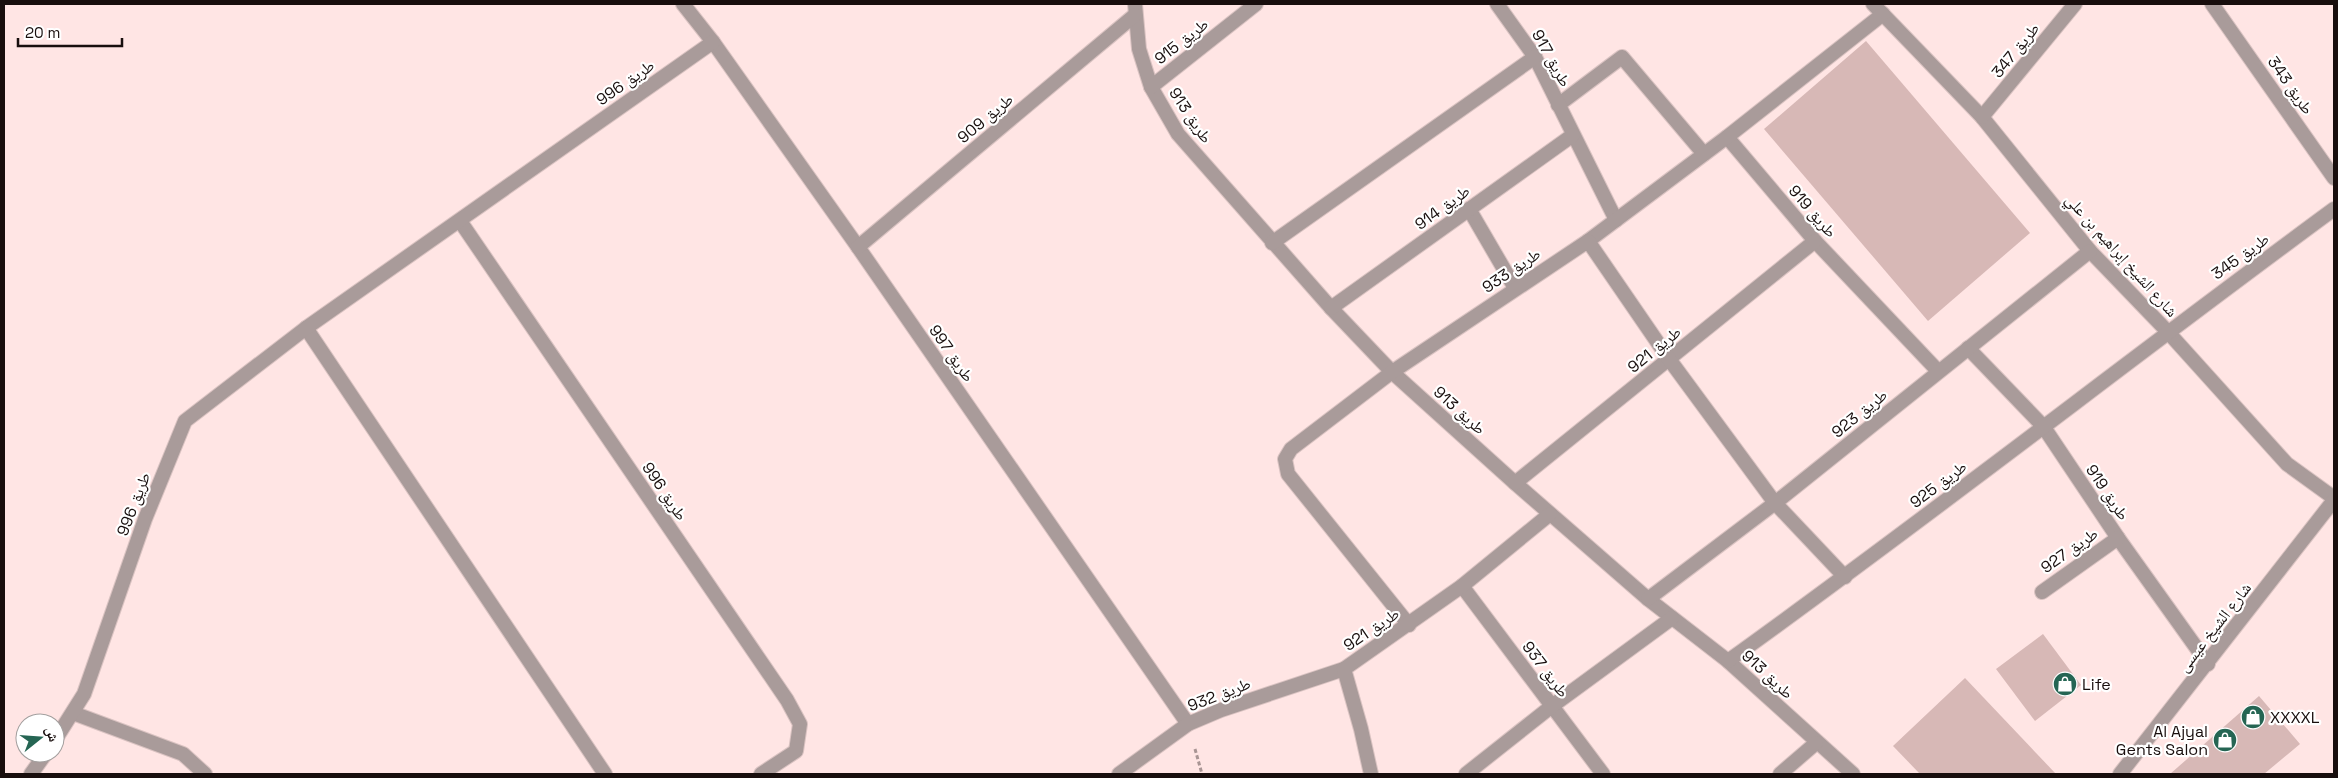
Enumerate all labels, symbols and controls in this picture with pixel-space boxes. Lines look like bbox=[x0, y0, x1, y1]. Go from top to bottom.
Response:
street label: طريق 915 bbox=[1150, 14, 1213, 69]
scale bar bbox=[18, 15, 121, 47]
street label: طريق 347 bbox=[1987, 18, 2044, 82]
text: 20 m bbox=[25, 23, 60, 42]
street label: طريق 917 bbox=[1527, 26, 1576, 91]
street label: طريق 343 bbox=[2263, 52, 2318, 118]
street label: طريق 996 bbox=[592, 55, 658, 110]
street label: طريق 913 bbox=[1164, 83, 1217, 147]
street label: طريق 909 bbox=[953, 89, 1018, 148]
street label: طريق 914 bbox=[1410, 180, 1474, 235]
street label: طريق 919 bbox=[1784, 181, 1841, 242]
street label: شارع الشيخ إبراهيم بن علي bbox=[2059, 189, 2183, 323]
street label: طريق 345 bbox=[2207, 228, 2273, 284]
street label: طريق 933 bbox=[1478, 243, 1545, 298]
street label: طريق 997 bbox=[924, 321, 979, 386]
street label: طريق 921 bbox=[1623, 321, 1685, 377]
street label: طريق 913 bbox=[1429, 381, 1490, 439]
street label: طريق 923 bbox=[1827, 384, 1892, 442]
street label: طريق 925 bbox=[1906, 456, 1971, 513]
street label: طريق 996 bbox=[637, 458, 692, 525]
street label: طريق 919 bbox=[2081, 460, 2134, 524]
street label: طريق 996 bbox=[112, 469, 155, 539]
street label: طريق 927 bbox=[2037, 523, 2102, 578]
street label: شارع الشيخ عيسى bbox=[2173, 578, 2256, 676]
street label: طريق 921 bbox=[1339, 603, 1403, 656]
street label: طريق 937 bbox=[1518, 637, 1574, 702]
street label: طريق 913 bbox=[1737, 645, 1798, 704]
shop icon: Life bbox=[2052, 671, 2078, 697]
street label: طريق 932 bbox=[1185, 673, 1254, 716]
place label: Life bbox=[2082, 674, 2111, 695]
shop icon: XXXXL bbox=[2240, 704, 2266, 730]
place label: XXXXL bbox=[2270, 707, 2320, 728]
north arrow bbox=[15, 713, 65, 763]
place label: Al Ajyal Gents Salon bbox=[2116, 721, 2208, 760]
text: ش bbox=[42, 724, 63, 744]
shop icon: Al Ajyal Gents Salon bbox=[2212, 727, 2238, 753]

